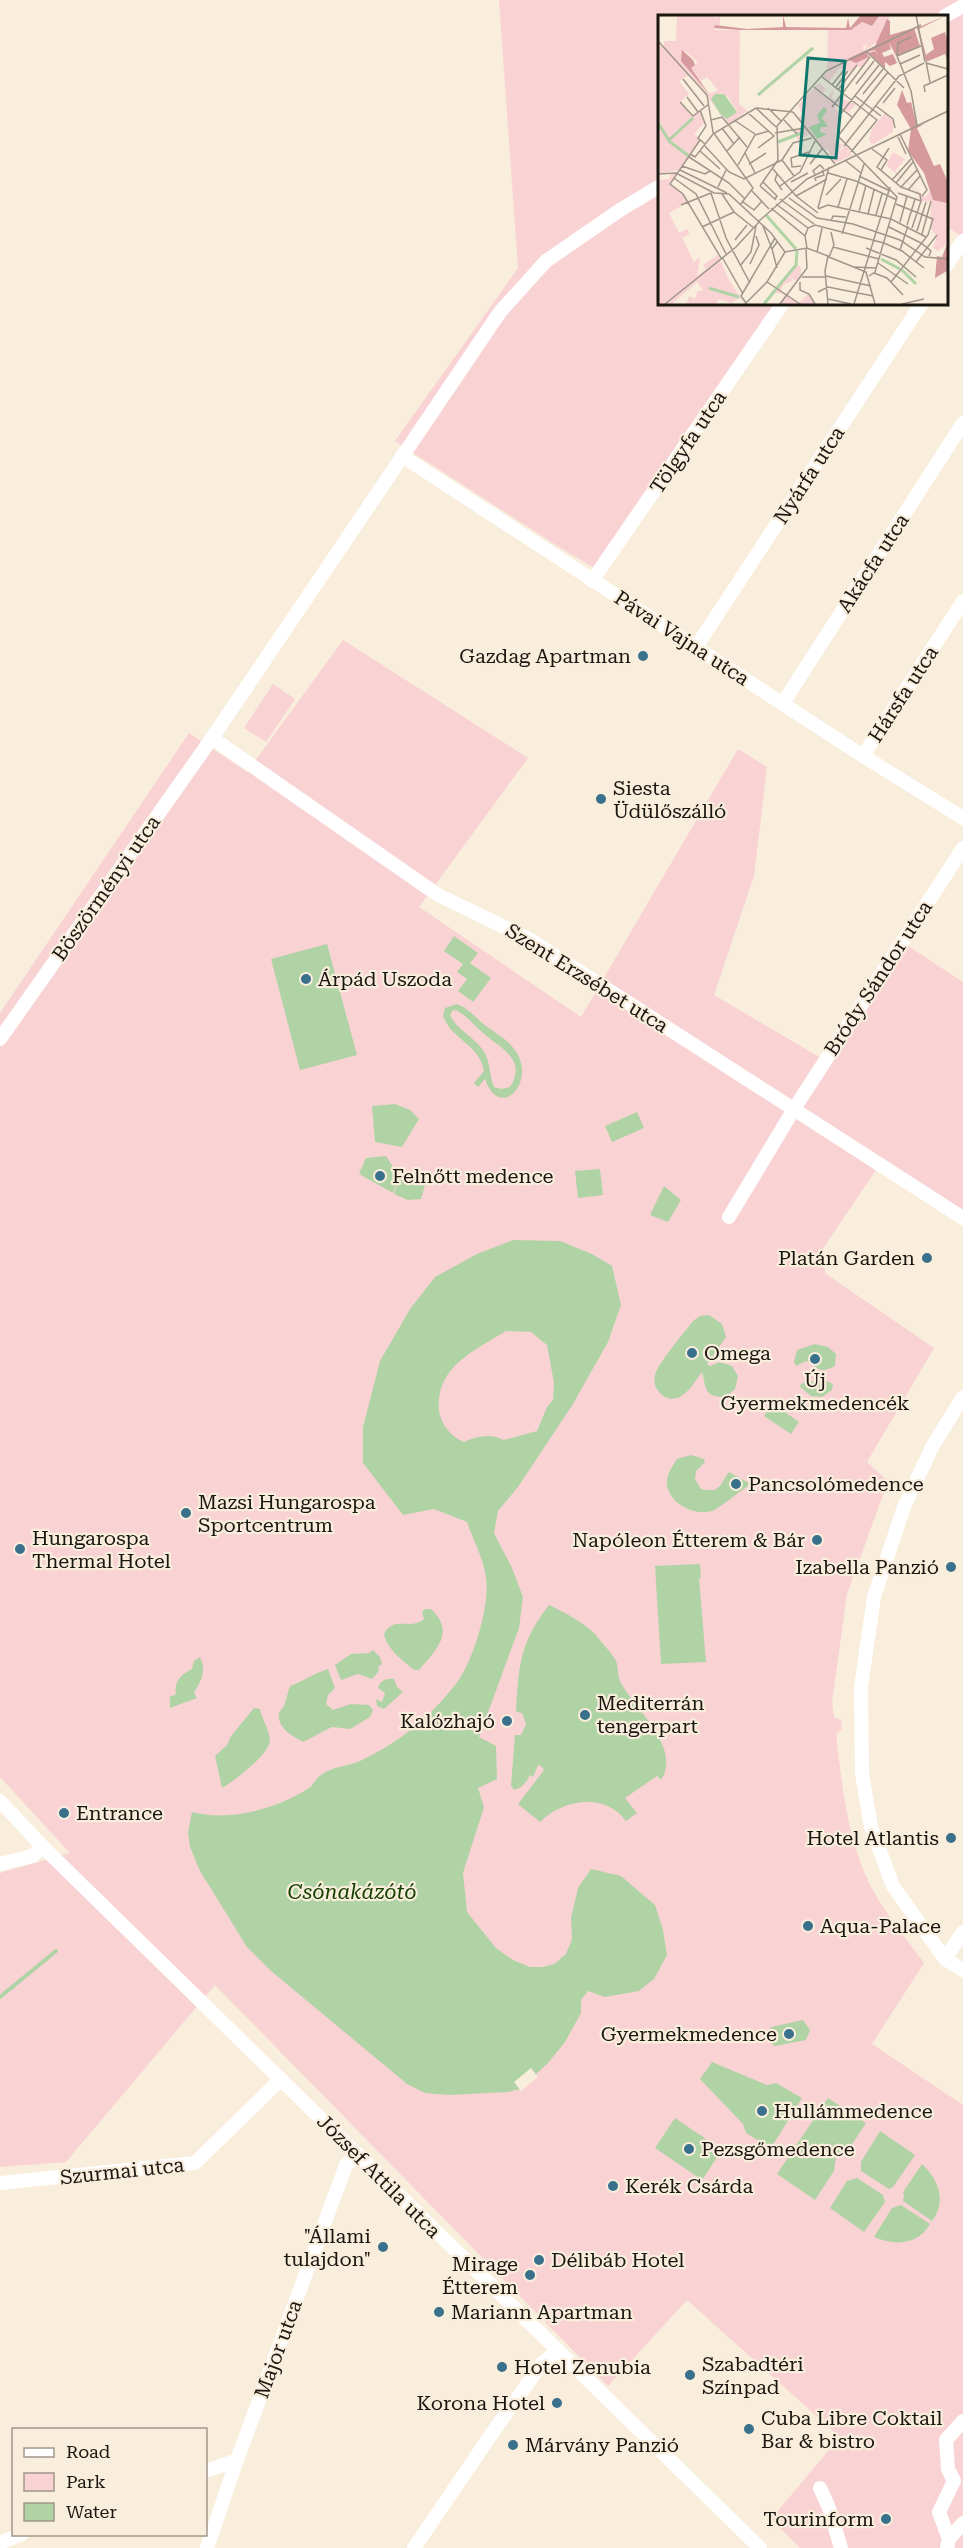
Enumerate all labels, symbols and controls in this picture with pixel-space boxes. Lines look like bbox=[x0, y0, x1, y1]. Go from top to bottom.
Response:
inset map bbox=[658, 15, 948, 304]
street label: Tölgyfa utca bbox=[645, 386, 731, 498]
street label: Nyárfa utca bbox=[769, 422, 850, 528]
street label: Akácfa utca bbox=[832, 509, 914, 617]
street label: Pávai Vajna utca bbox=[610, 585, 754, 691]
street label: Hársfa utca bbox=[863, 641, 943, 747]
place label: Gazdag Apartman bbox=[459, 644, 631, 668]
marker: Gazdag Apartman bbox=[636, 649, 650, 663]
place label: Siesta Üdülőszálló bbox=[613, 776, 726, 823]
marker: Siesta Üdülőszálló bbox=[594, 792, 608, 806]
street label: Böszörményi utca bbox=[47, 811, 165, 965]
street label: Bródy Sándor utca bbox=[819, 896, 937, 1060]
street label: Szent Erzsébet utca bbox=[501, 918, 673, 1038]
place label: Árpád Uszoda bbox=[318, 967, 452, 991]
marker: Árpád Uszoda bbox=[299, 972, 313, 986]
place label: Felnőtt medence bbox=[392, 1164, 554, 1188]
marker: Felnőtt medence bbox=[373, 1169, 387, 1183]
place label: Platán Garden bbox=[778, 1246, 915, 1270]
marker: Platán Garden bbox=[920, 1251, 934, 1265]
place label: Omega bbox=[704, 1341, 771, 1365]
marker: Omega bbox=[685, 1346, 699, 1360]
marker: Új Gyermekmedencék bbox=[808, 1352, 822, 1366]
place label: Új Gyermekmedencék bbox=[721, 1368, 910, 1415]
place label: Pancsolómedence bbox=[748, 1472, 924, 1496]
marker: Pancsolómedence bbox=[729, 1477, 743, 1491]
place label: Mazsi Hungarospa Sportcentrum bbox=[198, 1490, 376, 1537]
marker: Mazsi Hungarospa Sportcentrum bbox=[179, 1506, 193, 1520]
place label: Hungarospa Thermal Hotel bbox=[32, 1526, 171, 1573]
place label: Napóleon Étterem & Bár bbox=[572, 1528, 805, 1552]
marker: Napóleon Étterem & Bár bbox=[810, 1533, 824, 1547]
marker: Hungarospa Thermal Hotel bbox=[13, 1542, 27, 1556]
place label: Izabella Panzió bbox=[795, 1555, 939, 1579]
marker: Izabella Panzió bbox=[944, 1560, 958, 1574]
place label: Mediterrán tengerpart bbox=[597, 1691, 704, 1738]
marker: Mediterrán tengerpart bbox=[578, 1708, 592, 1722]
place label: Kalózhajó bbox=[400, 1709, 495, 1733]
marker: Kalózhajó bbox=[500, 1714, 514, 1728]
place label: Entrance bbox=[76, 1801, 163, 1825]
marker: Entrance bbox=[57, 1806, 71, 1820]
place label: Hotel Atlantis bbox=[806, 1826, 939, 1850]
marker: Hotel Atlantis bbox=[944, 1831, 958, 1845]
water label: Csónakázótó bbox=[288, 1880, 416, 1904]
place label: Aqua-Palace bbox=[820, 1914, 941, 1938]
marker: Aqua-Palace bbox=[801, 1919, 815, 1933]
place label: Gyermekmedence bbox=[601, 2022, 777, 2046]
marker: Gyermekmedence bbox=[782, 2027, 796, 2041]
place label: Hullámmedence bbox=[774, 2099, 933, 2123]
marker: Hullámmedence bbox=[755, 2104, 769, 2118]
street label: József Attila utca bbox=[312, 2109, 446, 2243]
place label: Pezsgőmedence bbox=[701, 2137, 855, 2161]
marker: Pezsgőmedence bbox=[682, 2142, 696, 2156]
street label: Szurmai utca bbox=[59, 2153, 185, 2189]
place label: Kerék Csárda bbox=[625, 2174, 753, 2198]
marker: Kerék Csárda bbox=[606, 2179, 620, 2193]
place label: "Állami tulajdon" bbox=[284, 2224, 371, 2271]
marker: "Állami tulajdon" bbox=[376, 2240, 390, 2254]
place label: Délibáb Hotel bbox=[551, 2248, 684, 2272]
place label: Mirage Étterem bbox=[442, 2252, 518, 2299]
marker: Délibáb Hotel bbox=[532, 2253, 546, 2267]
marker: Mirage Étterem bbox=[523, 2268, 537, 2282]
street label: Major utca bbox=[249, 2296, 307, 2401]
place label: Mariann Apartman bbox=[451, 2300, 633, 2324]
marker: Mariann Apartman bbox=[432, 2305, 446, 2319]
place label: Szabadtéri Színpad bbox=[702, 2352, 804, 2399]
place label: Hotel Zenubia bbox=[514, 2355, 651, 2379]
marker: Hotel Zenubia bbox=[495, 2360, 509, 2374]
marker: Szabadtéri Színpad bbox=[683, 2368, 697, 2382]
place label: Korona Hotel bbox=[417, 2391, 545, 2415]
marker: Korona Hotel bbox=[550, 2396, 564, 2410]
place label: Cuba Libre Coktail Bar & bistro bbox=[761, 2406, 942, 2453]
marker: Cuba Libre Coktail Bar & bistro bbox=[742, 2422, 756, 2436]
legend bbox=[12, 2428, 207, 2536]
place label: Márvány Panzió bbox=[525, 2433, 679, 2457]
marker: Márvány Panzió bbox=[506, 2438, 520, 2452]
text: Road bbox=[66, 2441, 111, 2462]
text: Park bbox=[66, 2471, 106, 2492]
text: Water bbox=[66, 2501, 117, 2522]
place label: Tourinform bbox=[763, 2507, 874, 2531]
marker: Tourinform bbox=[879, 2512, 893, 2526]

